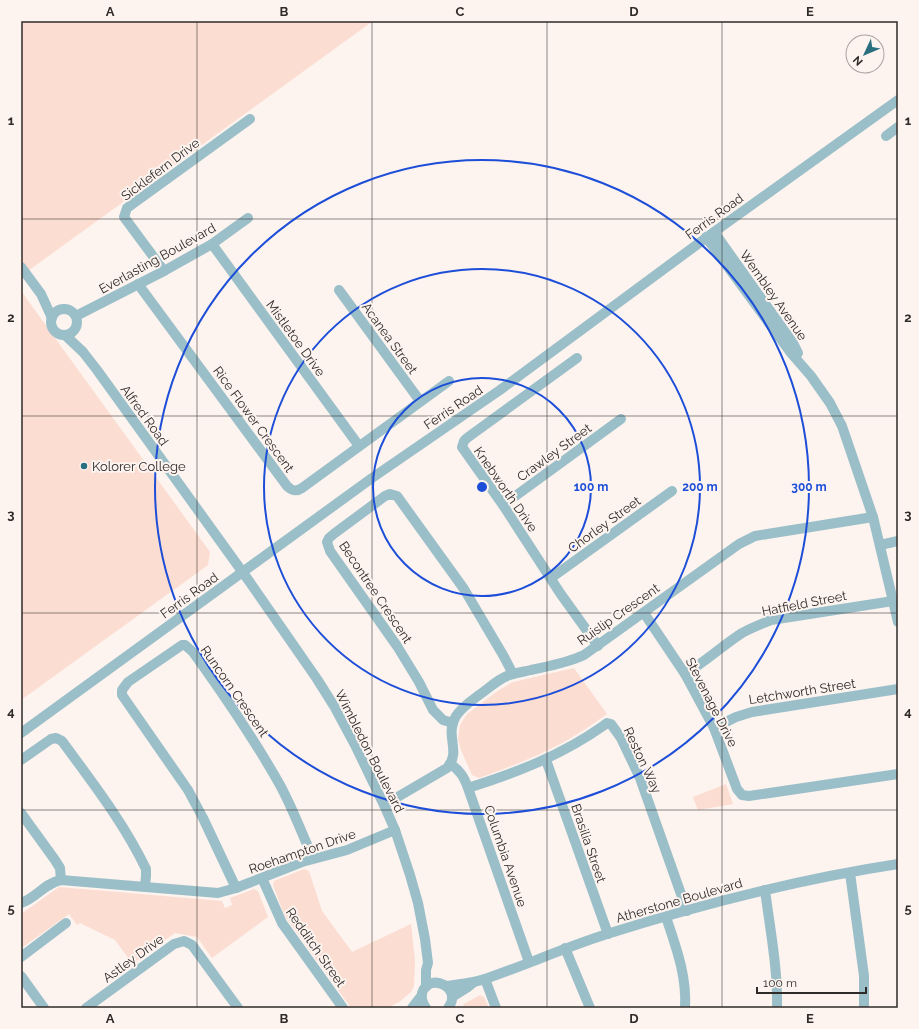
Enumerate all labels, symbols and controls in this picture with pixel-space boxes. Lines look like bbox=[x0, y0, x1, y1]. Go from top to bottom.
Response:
text: A bbox=[106, 4, 115, 19]
text: B bbox=[280, 4, 289, 19]
text: C bbox=[456, 4, 465, 19]
text: D bbox=[629, 4, 639, 19]
text: E bbox=[806, 4, 814, 19]
north arrow bbox=[845, 34, 885, 74]
text: N bbox=[851, 53, 866, 68]
text: 1 bbox=[8, 113, 15, 128]
text: 1 bbox=[905, 113, 912, 128]
street label: Sicklefern Drive bbox=[118, 135, 203, 204]
street label: Ferris Road bbox=[683, 190, 746, 242]
street label: Everlasting Boulevard bbox=[96, 220, 218, 297]
street label: Wembley Avenue bbox=[737, 247, 810, 344]
street label: Mistletoe Drive bbox=[263, 298, 328, 379]
street label: Acanea Street bbox=[359, 300, 421, 377]
text: 2 bbox=[7, 310, 15, 325]
text: 2 bbox=[904, 310, 912, 325]
street label: Rice Flower Crescent bbox=[210, 363, 297, 476]
street label: Alfred Road bbox=[118, 382, 172, 448]
street label: Ferris Road bbox=[421, 382, 485, 433]
street label: Crawley Street bbox=[514, 420, 595, 484]
street label: Knebworth Drive bbox=[471, 444, 541, 535]
place label: Kolorer College bbox=[92, 459, 186, 474]
marker: Kolorer College bbox=[79, 461, 89, 471]
centre of rings bbox=[475, 480, 489, 494]
text: 100 m bbox=[574, 480, 608, 494]
text: 200 m bbox=[682, 480, 718, 494]
text: 300 m bbox=[791, 480, 827, 494]
street label: Chorley Street bbox=[565, 493, 644, 556]
text: 3 bbox=[7, 507, 15, 522]
text: 3 bbox=[904, 507, 912, 522]
street label: Becontree Crescent bbox=[336, 538, 416, 647]
street label: Ferris Road bbox=[158, 569, 221, 621]
street label: Ruislip Crescent bbox=[574, 580, 663, 648]
street label: Hatfield Street bbox=[760, 588, 848, 619]
street label: Runcorn Crescent bbox=[198, 643, 272, 740]
street label: Stevenage Drive bbox=[683, 655, 741, 750]
street label: Letchworth Street bbox=[748, 676, 857, 707]
street label: Wimbledon Boulevard bbox=[332, 687, 407, 815]
text: 4 bbox=[7, 704, 15, 719]
text: 4 bbox=[904, 704, 912, 719]
street label: Reston Way bbox=[621, 725, 664, 796]
street label: Brasilia Street bbox=[568, 802, 609, 885]
street label: Columbia Avenue bbox=[481, 803, 530, 909]
street label: Roehampton Drive bbox=[247, 826, 358, 877]
street label: Atherstone Boulevard bbox=[614, 875, 744, 926]
text: 5 bbox=[7, 901, 15, 916]
text: 5 bbox=[904, 901, 912, 916]
street label: Redditch Street bbox=[283, 905, 349, 990]
street label: Astley Drive bbox=[100, 931, 167, 985]
scale bar bbox=[757, 969, 866, 995]
text: 100 m bbox=[763, 976, 797, 990]
text: A bbox=[106, 1011, 115, 1026]
text: B bbox=[280, 1011, 289, 1026]
text: C bbox=[456, 1011, 465, 1026]
text: D bbox=[629, 1011, 639, 1026]
text: E bbox=[806, 1011, 814, 1026]

